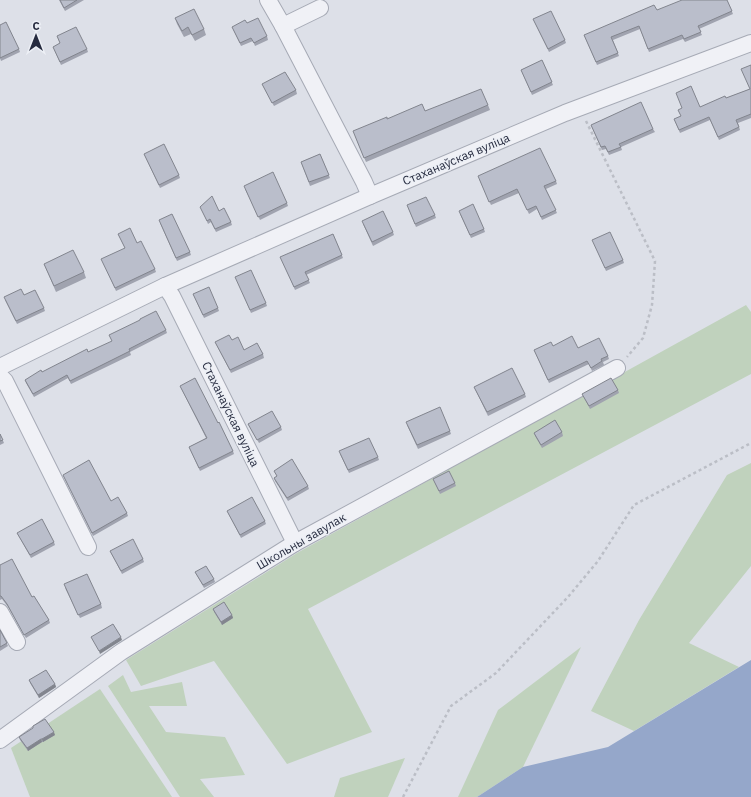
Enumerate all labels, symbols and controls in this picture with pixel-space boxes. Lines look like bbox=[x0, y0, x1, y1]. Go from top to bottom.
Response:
north arrow bbox=[16, 16, 56, 56]
text: С bbox=[32, 19, 40, 33]
street label: Стаханаўская вуліца bbox=[400, 129, 512, 188]
street label: Стаханаўская вуліца bbox=[199, 359, 263, 470]
street label: Школьны завулак bbox=[254, 509, 349, 573]

